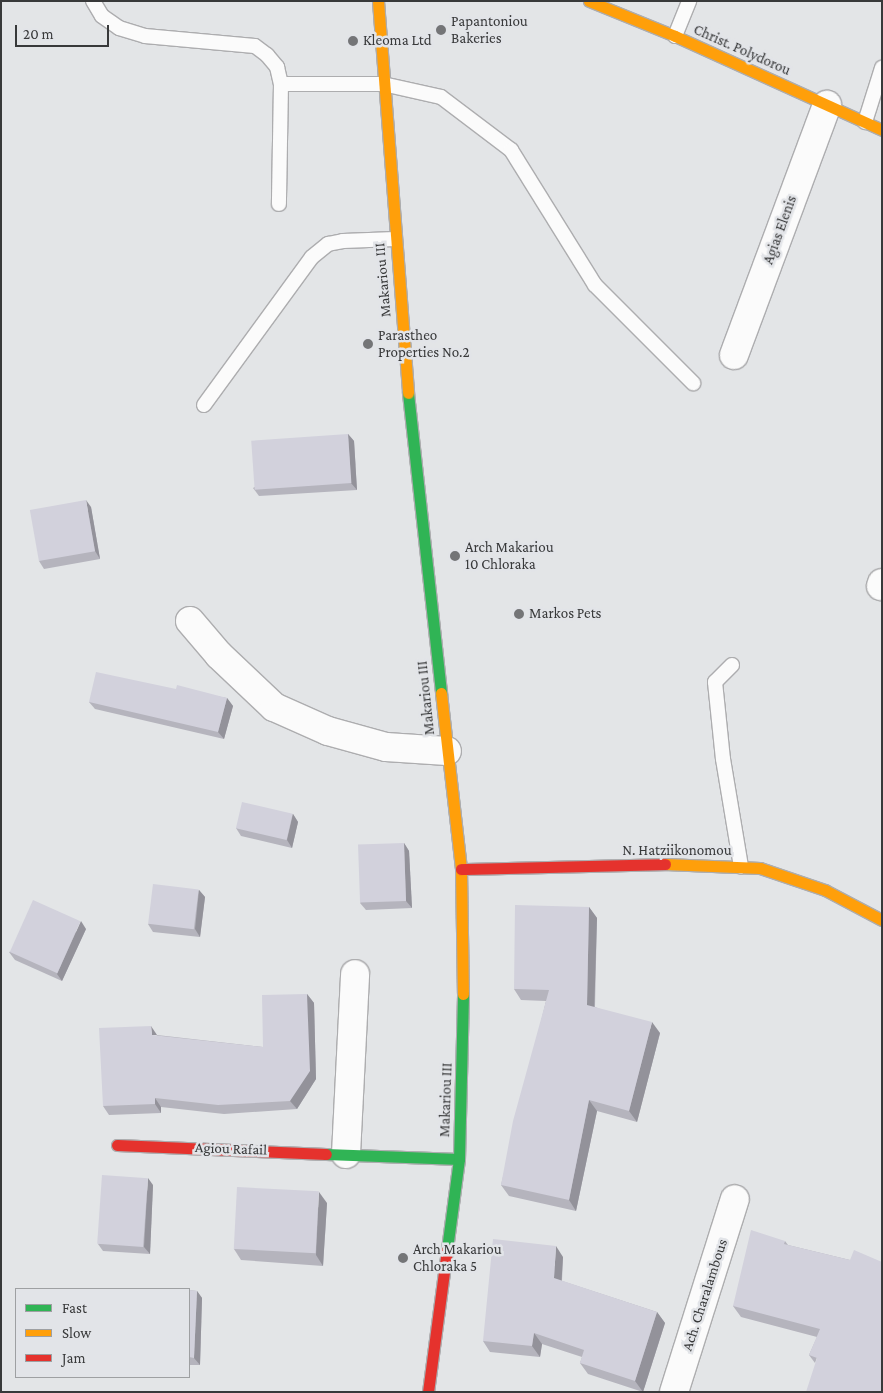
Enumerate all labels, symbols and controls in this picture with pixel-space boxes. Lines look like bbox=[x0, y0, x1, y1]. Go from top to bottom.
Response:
place label: Papantoniou Bakeries bbox=[451, 12, 528, 47]
scale bar bbox=[18, 15, 111, 47]
street label: Christ. Polydorou bbox=[691, 21, 793, 79]
marker: Papantoniou Bakeries bbox=[435, 24, 447, 36]
text: 20 m bbox=[23, 26, 54, 42]
place label: Kleoma Ltd bbox=[363, 32, 432, 50]
marker: Kleoma Ltd bbox=[347, 35, 359, 47]
street label: Agias Elenis bbox=[759, 193, 801, 267]
street label: Makariou III bbox=[371, 242, 395, 318]
place label: Parastheo Properties No.2 bbox=[378, 326, 470, 361]
marker: Parastheo Properties No.2 bbox=[362, 338, 374, 350]
place label: Arch Makariou 10 Chloraka bbox=[465, 538, 554, 573]
marker: Arch Makariou 10 Chloraka bbox=[449, 550, 461, 562]
place label: Markos Pets bbox=[529, 605, 601, 623]
marker: Markos Pets bbox=[513, 608, 525, 620]
street label: Makariou III bbox=[413, 660, 439, 736]
street label: N. Hatziikonomou bbox=[622, 842, 732, 860]
street label: Makariou III bbox=[436, 1062, 456, 1138]
street label: Agiou Rafail bbox=[195, 1139, 267, 1159]
street label: Ach. Charalambous bbox=[678, 1237, 732, 1353]
place label: Arch Makariou Chloraka 5 bbox=[413, 1240, 502, 1275]
marker: Arch Makariou Chloraka 5 bbox=[397, 1252, 409, 1264]
legend bbox=[15, 1288, 190, 1378]
text: Fast bbox=[62, 1300, 87, 1316]
text: Slow bbox=[62, 1325, 91, 1341]
text: Jam bbox=[62, 1350, 85, 1366]

